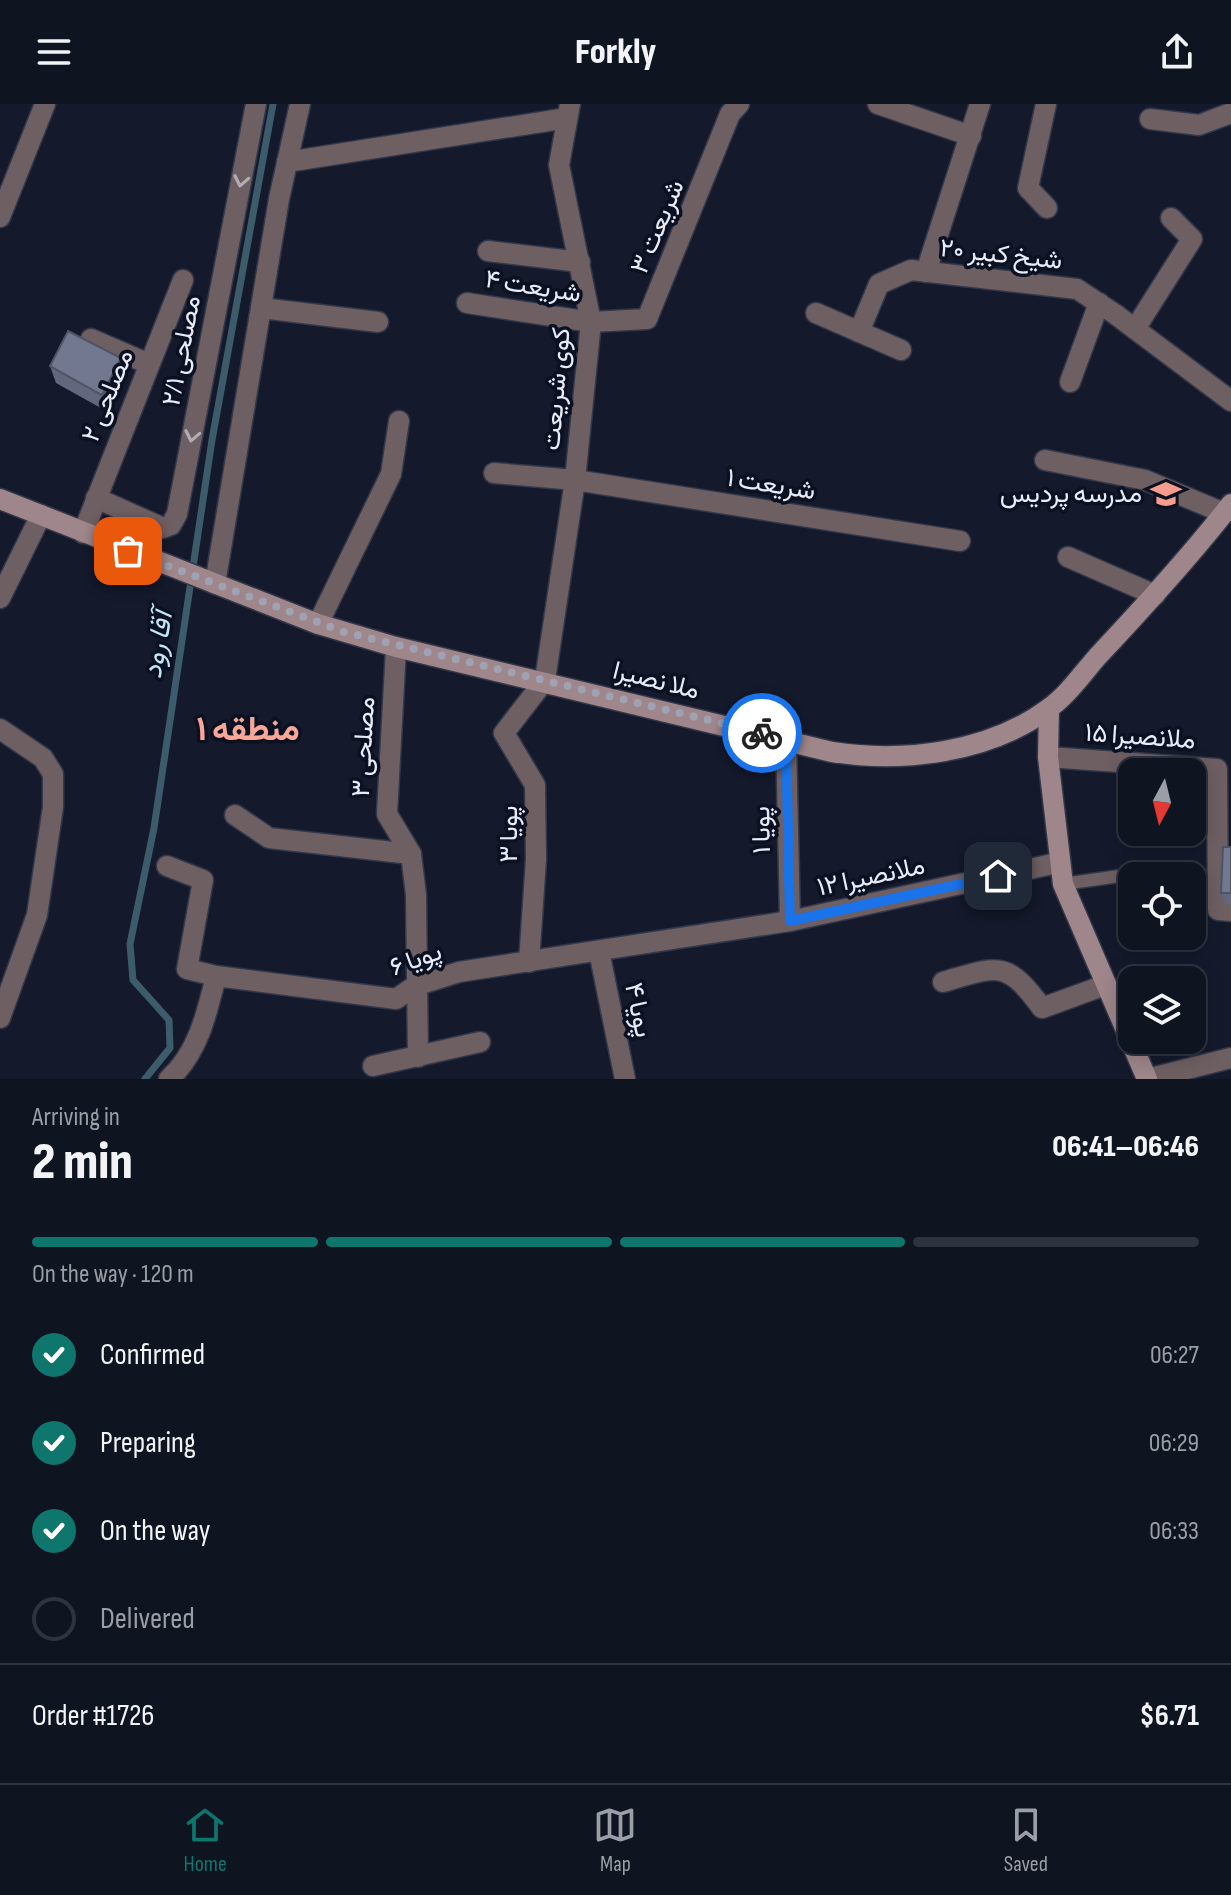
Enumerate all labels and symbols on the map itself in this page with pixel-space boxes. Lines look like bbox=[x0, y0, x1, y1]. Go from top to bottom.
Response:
one-way arrow bbox=[234, 174, 251, 187]
street label: شریعت ۳ bbox=[624, 175, 692, 279]
street label: شیخ کبیر ۲۰ bbox=[938, 233, 1064, 278]
street label: شریعت ۴ bbox=[483, 264, 583, 310]
street label: مصلحی ۲/۱ bbox=[156, 293, 208, 409]
street label: کوی شریعت bbox=[536, 326, 578, 452]
street label: مصلحی ۲ bbox=[75, 345, 141, 447]
one-way arrow bbox=[184, 429, 201, 442]
street label: شریعت ۱ bbox=[724, 463, 818, 507]
school or university icon: مدرسه پردیس bbox=[1149, 477, 1183, 511]
place label: مدرسه پردیس bbox=[1000, 479, 1142, 511]
pin bbox=[94, 517, 162, 585]
water label: آقا رود bbox=[136, 602, 181, 681]
street label: ملا نصیرا bbox=[610, 655, 702, 707]
courier bbox=[722, 693, 802, 773]
street label: مصلحی ۳ bbox=[346, 696, 382, 798]
district label: منطقه ۱ bbox=[196, 709, 300, 750]
street label: ملانصیرا ۱۵ bbox=[1084, 718, 1196, 756]
north arrow bbox=[1118, 758, 1206, 846]
street label: پویا ۳ bbox=[494, 805, 526, 863]
street label: پویا ۱ bbox=[746, 806, 779, 854]
pin bbox=[964, 842, 1032, 910]
street label: ملانصیرا ۱۲ bbox=[814, 850, 928, 904]
street label: پویا ۶ bbox=[386, 936, 446, 985]
street label: پویا ۴ bbox=[616, 980, 659, 1040]

